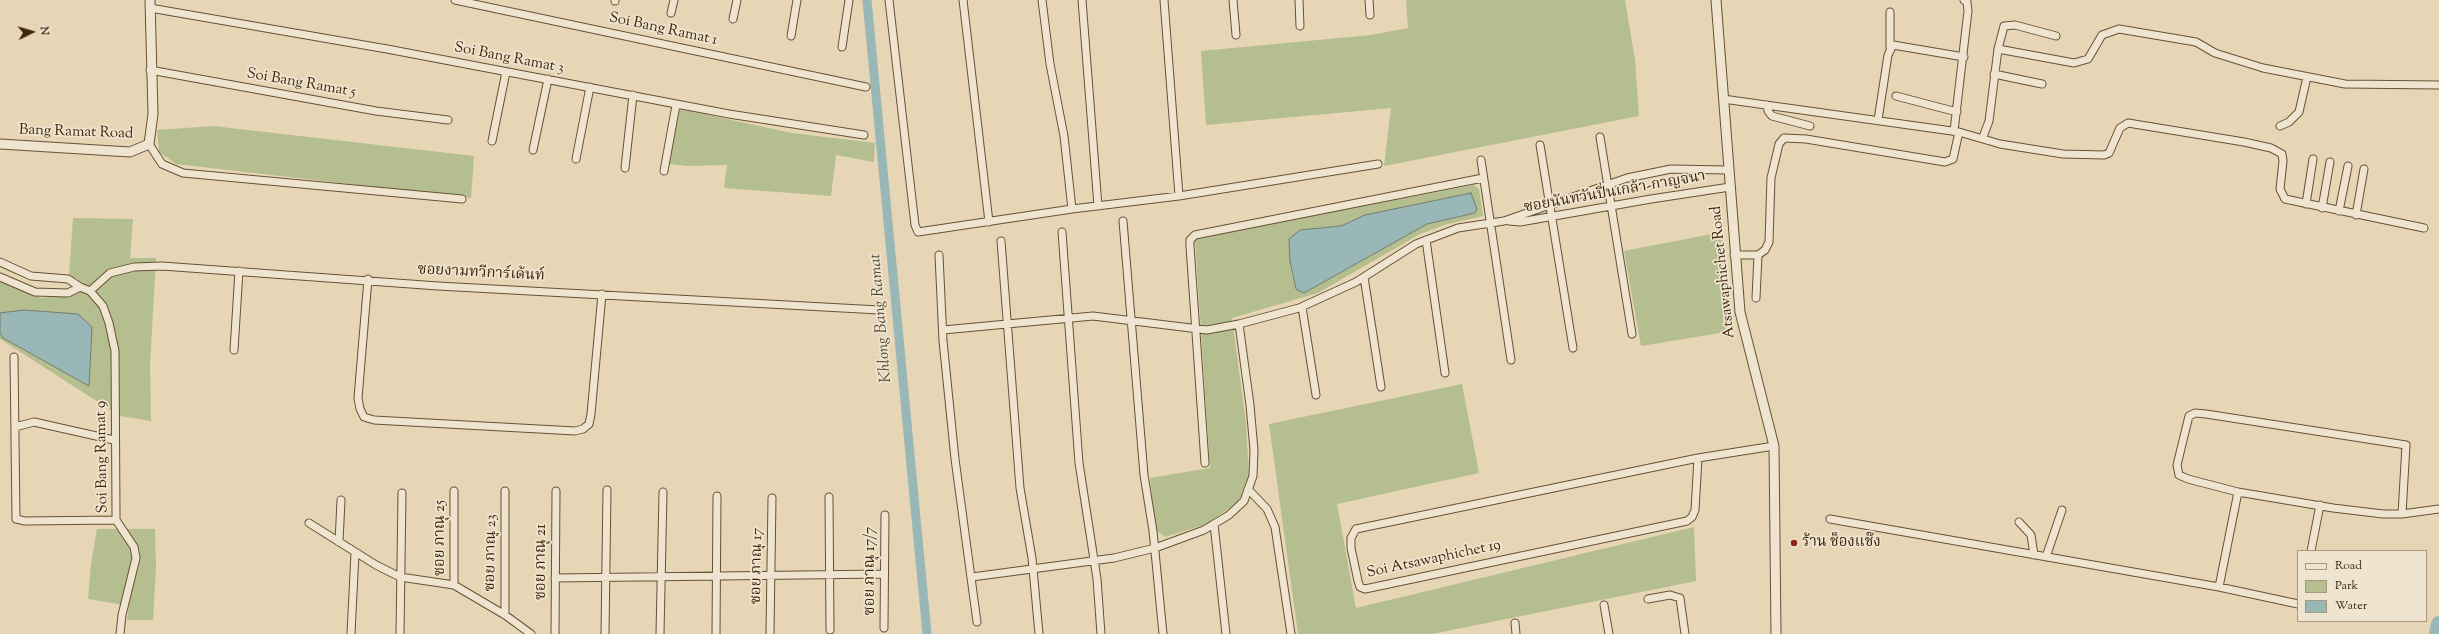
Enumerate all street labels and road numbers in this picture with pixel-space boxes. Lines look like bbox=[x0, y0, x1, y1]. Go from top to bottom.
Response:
street label: Soi Bang Ramat 1 bbox=[607, 10, 719, 50]
street label: Soi Bang Ramat 3 bbox=[453, 40, 565, 78]
street label: Soi Bang Ramat 5 bbox=[245, 66, 357, 102]
street label: Bang Ramat Road bbox=[18, 122, 134, 144]
street label: ซอยนันทวันปิ่นเกล้า-กาญจนา bbox=[1523, 168, 1707, 218]
street label: Atsawaphichet Road bbox=[1708, 205, 1740, 339]
street label: ซอยงามทวีการ์เด้นท์ bbox=[417, 262, 545, 286]
street label: Soi Bang Ramat 9 bbox=[93, 401, 113, 513]
street label: ซอย ภาณุ 25 bbox=[432, 500, 450, 576]
street label: ซอย ภาณุ 23 bbox=[482, 514, 502, 592]
street label: ซอย ภาณุ 21 bbox=[533, 524, 551, 600]
street label: ซอย ภาณุ 17/7 bbox=[862, 527, 880, 615]
street label: ซอย ภาณุ 17 bbox=[748, 528, 768, 604]
street label: Soi Atsawaphichet 19 bbox=[1365, 537, 1503, 583]

